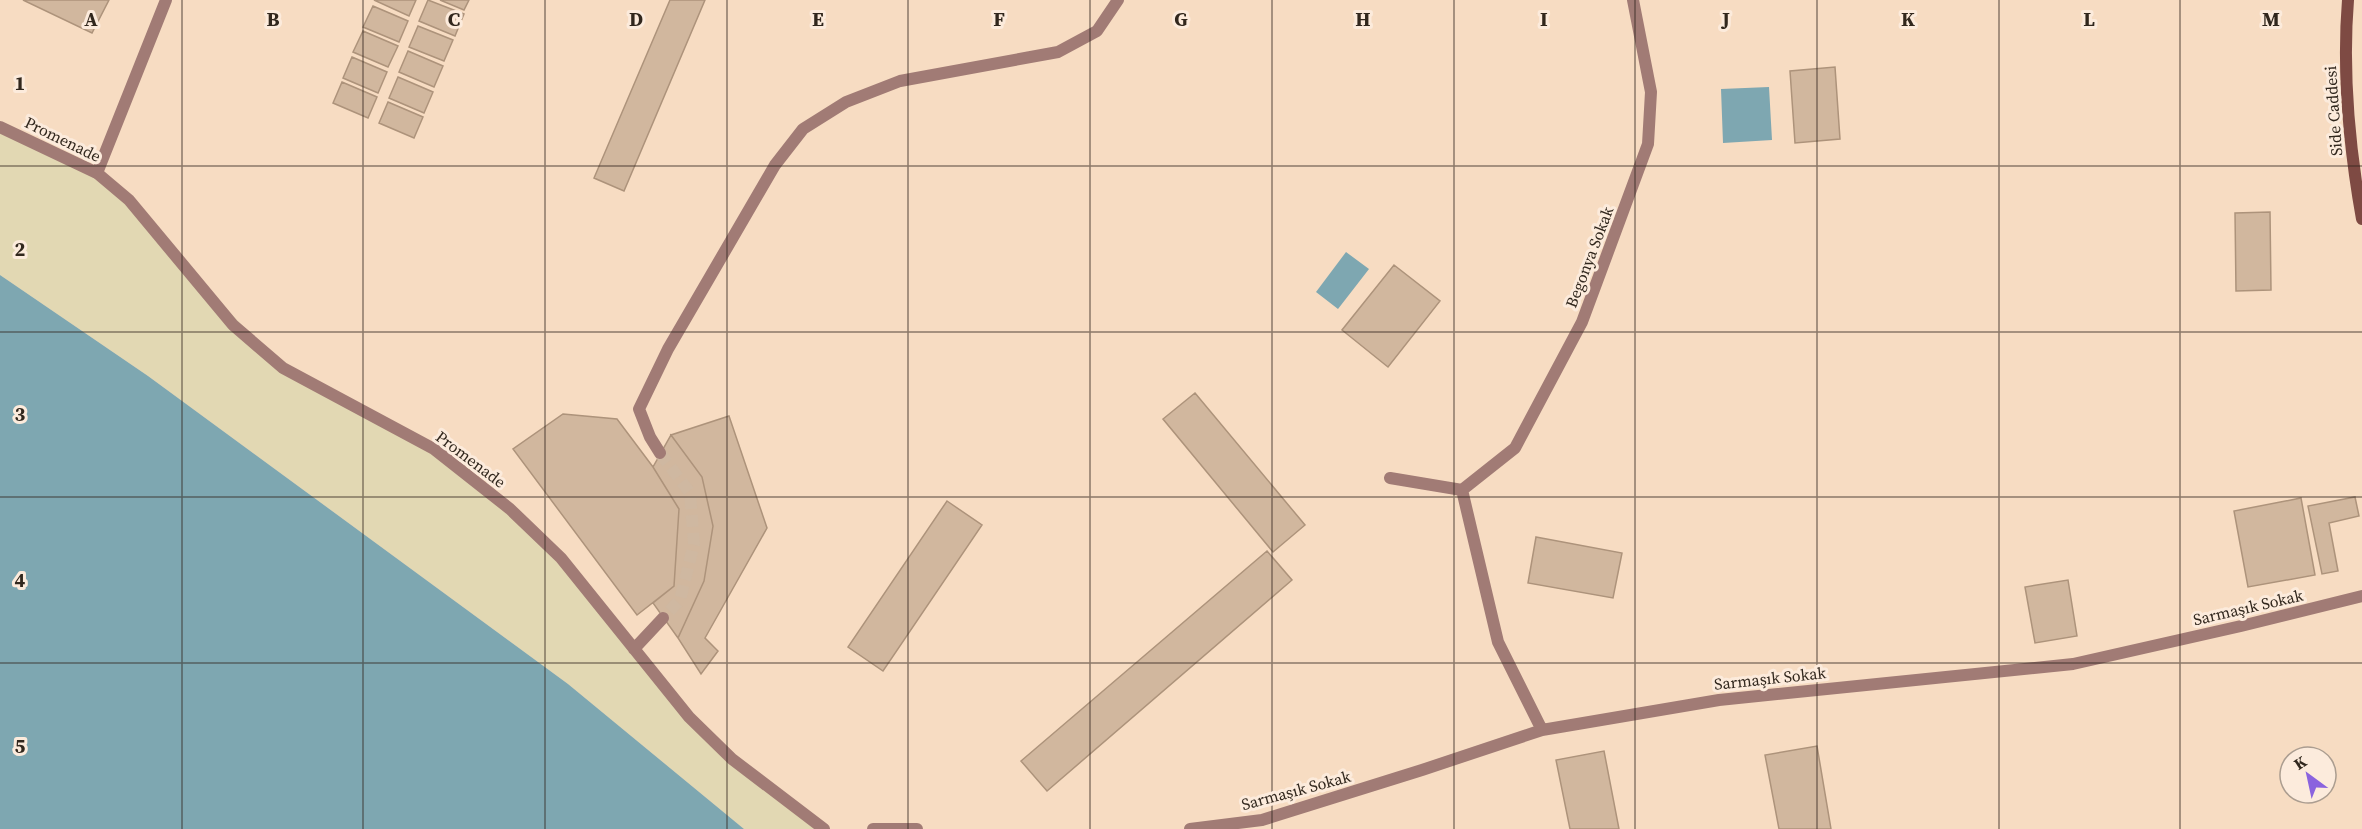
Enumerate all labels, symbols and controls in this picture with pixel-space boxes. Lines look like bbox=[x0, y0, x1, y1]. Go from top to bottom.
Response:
text: A bbox=[84, 5, 98, 33]
text: B bbox=[266, 5, 280, 33]
text: C bbox=[448, 5, 460, 33]
text: D bbox=[629, 5, 643, 33]
text: E bbox=[812, 5, 824, 33]
text: F bbox=[993, 5, 1005, 33]
text: G bbox=[1174, 5, 1188, 33]
text: H bbox=[1355, 5, 1371, 33]
text: I bbox=[1540, 5, 1548, 33]
text: J bbox=[1720, 5, 1730, 33]
text: K bbox=[1901, 5, 1915, 33]
text: L bbox=[2083, 5, 2095, 33]
text: M bbox=[2262, 5, 2280, 33]
street label: Side Caddesi bbox=[2319, 65, 2347, 157]
text: 1 bbox=[15, 69, 25, 97]
street label: Promenade bbox=[21, 111, 105, 167]
street label: Begonya Sokak bbox=[1560, 203, 1618, 311]
text: 2 bbox=[15, 235, 26, 263]
text: 3 bbox=[15, 400, 26, 428]
street label: Promenade bbox=[432, 425, 510, 493]
text: 4 bbox=[15, 566, 26, 594]
street label: Sarmaşık Sokak bbox=[2191, 584, 2305, 630]
street label: Sarmaşık Sokak bbox=[1713, 661, 1827, 695]
text: 5 bbox=[15, 732, 26, 760]
north arrow bbox=[2278, 745, 2338, 805]
text: K bbox=[2289, 750, 2311, 775]
street label: Sarmaşık Sokak bbox=[1239, 765, 1353, 815]

